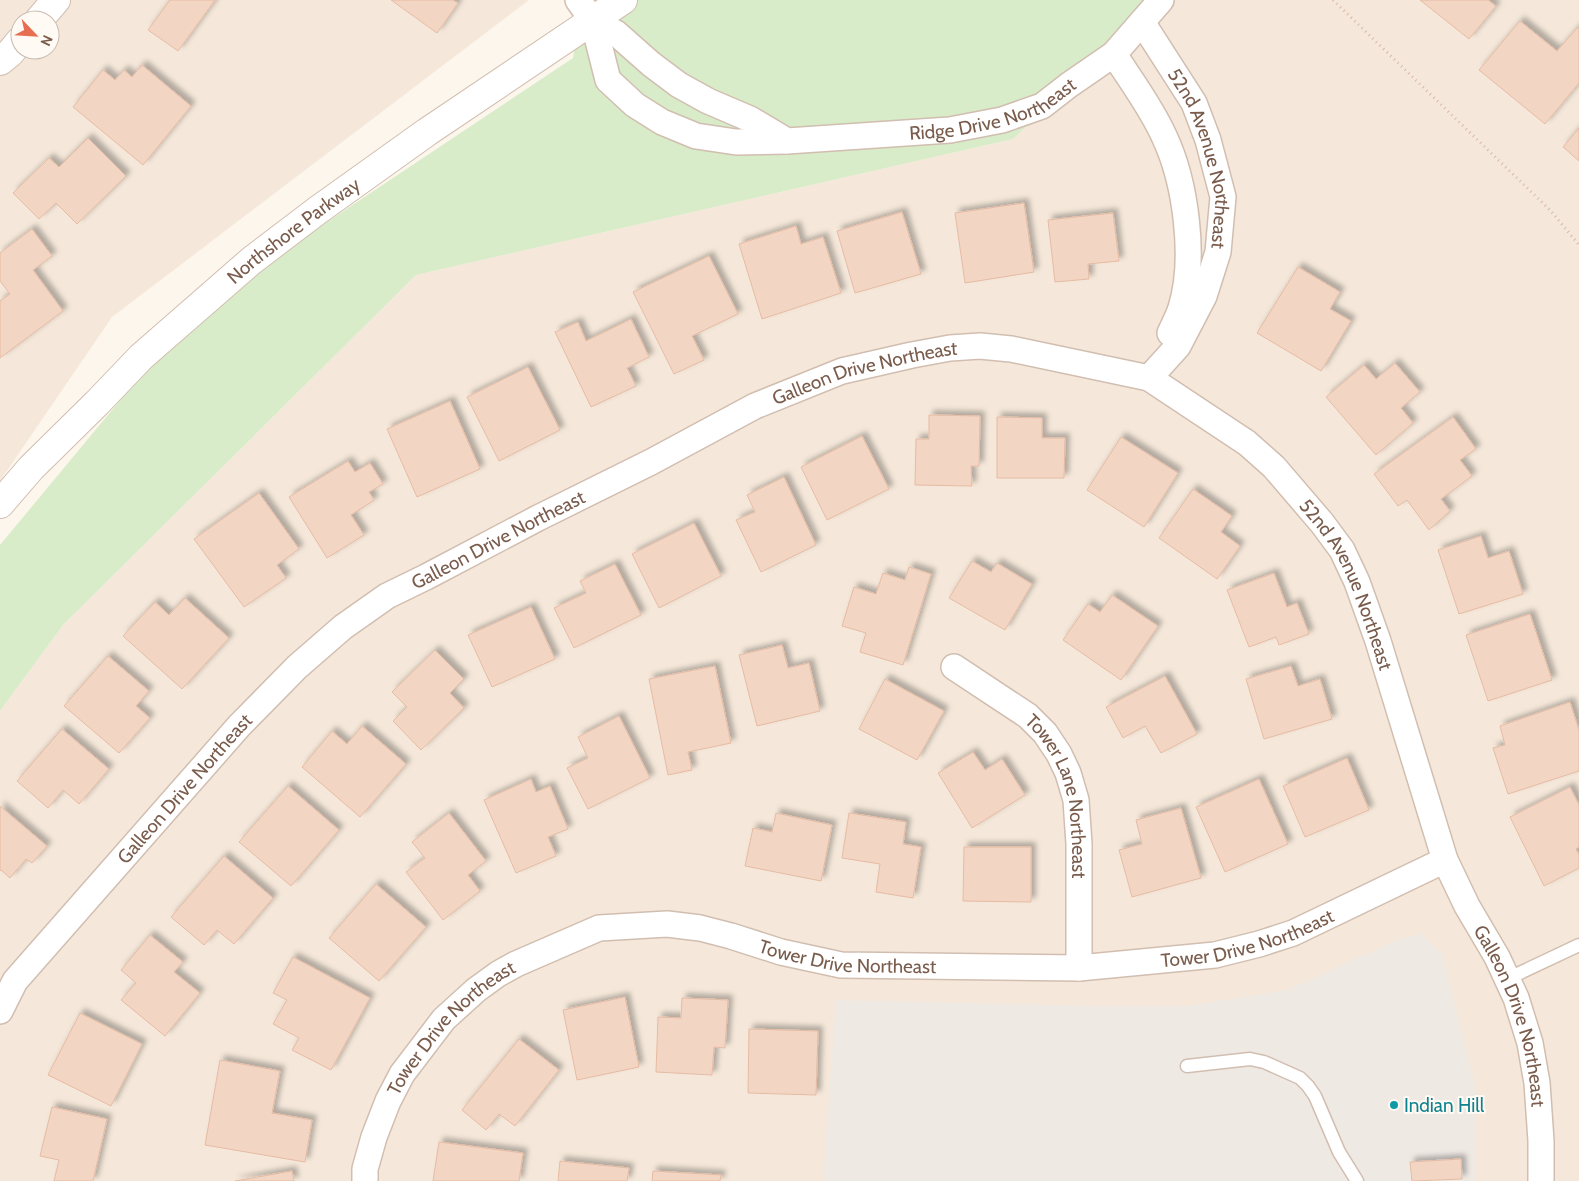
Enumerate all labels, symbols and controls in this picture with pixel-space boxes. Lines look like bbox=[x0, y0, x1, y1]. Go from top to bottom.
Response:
north arrow bbox=[10, 10, 60, 60]
text: N bbox=[37, 32, 57, 49]
street label: 52nd Avenue Northeast bbox=[1163, 64, 1235, 251]
street label: Ridge Drive Northeast bbox=[908, 72, 1080, 144]
street label: Northshore Parkway bbox=[222, 172, 364, 288]
street label: Galleon Drive Northeast bbox=[769, 336, 959, 410]
street label: Galleon Drive Northeast bbox=[407, 485, 589, 594]
street label: 52nd Avenue Northeast bbox=[1295, 494, 1398, 673]
street label: Galleon Drive Northeast bbox=[112, 708, 257, 868]
street label: Tower Lane Northeast bbox=[1021, 709, 1091, 879]
street label: Tower Drive Northeast bbox=[1160, 903, 1338, 972]
street label: Galleon Drive Northeast bbox=[1469, 921, 1550, 1108]
street label: Tower Drive Northeast bbox=[756, 934, 937, 978]
street label: Tower Drive Northeast bbox=[382, 955, 520, 1099]
place label: Indian Hill bbox=[1404, 1094, 1485, 1117]
marker: Indian Hill bbox=[1388, 1099, 1400, 1111]

